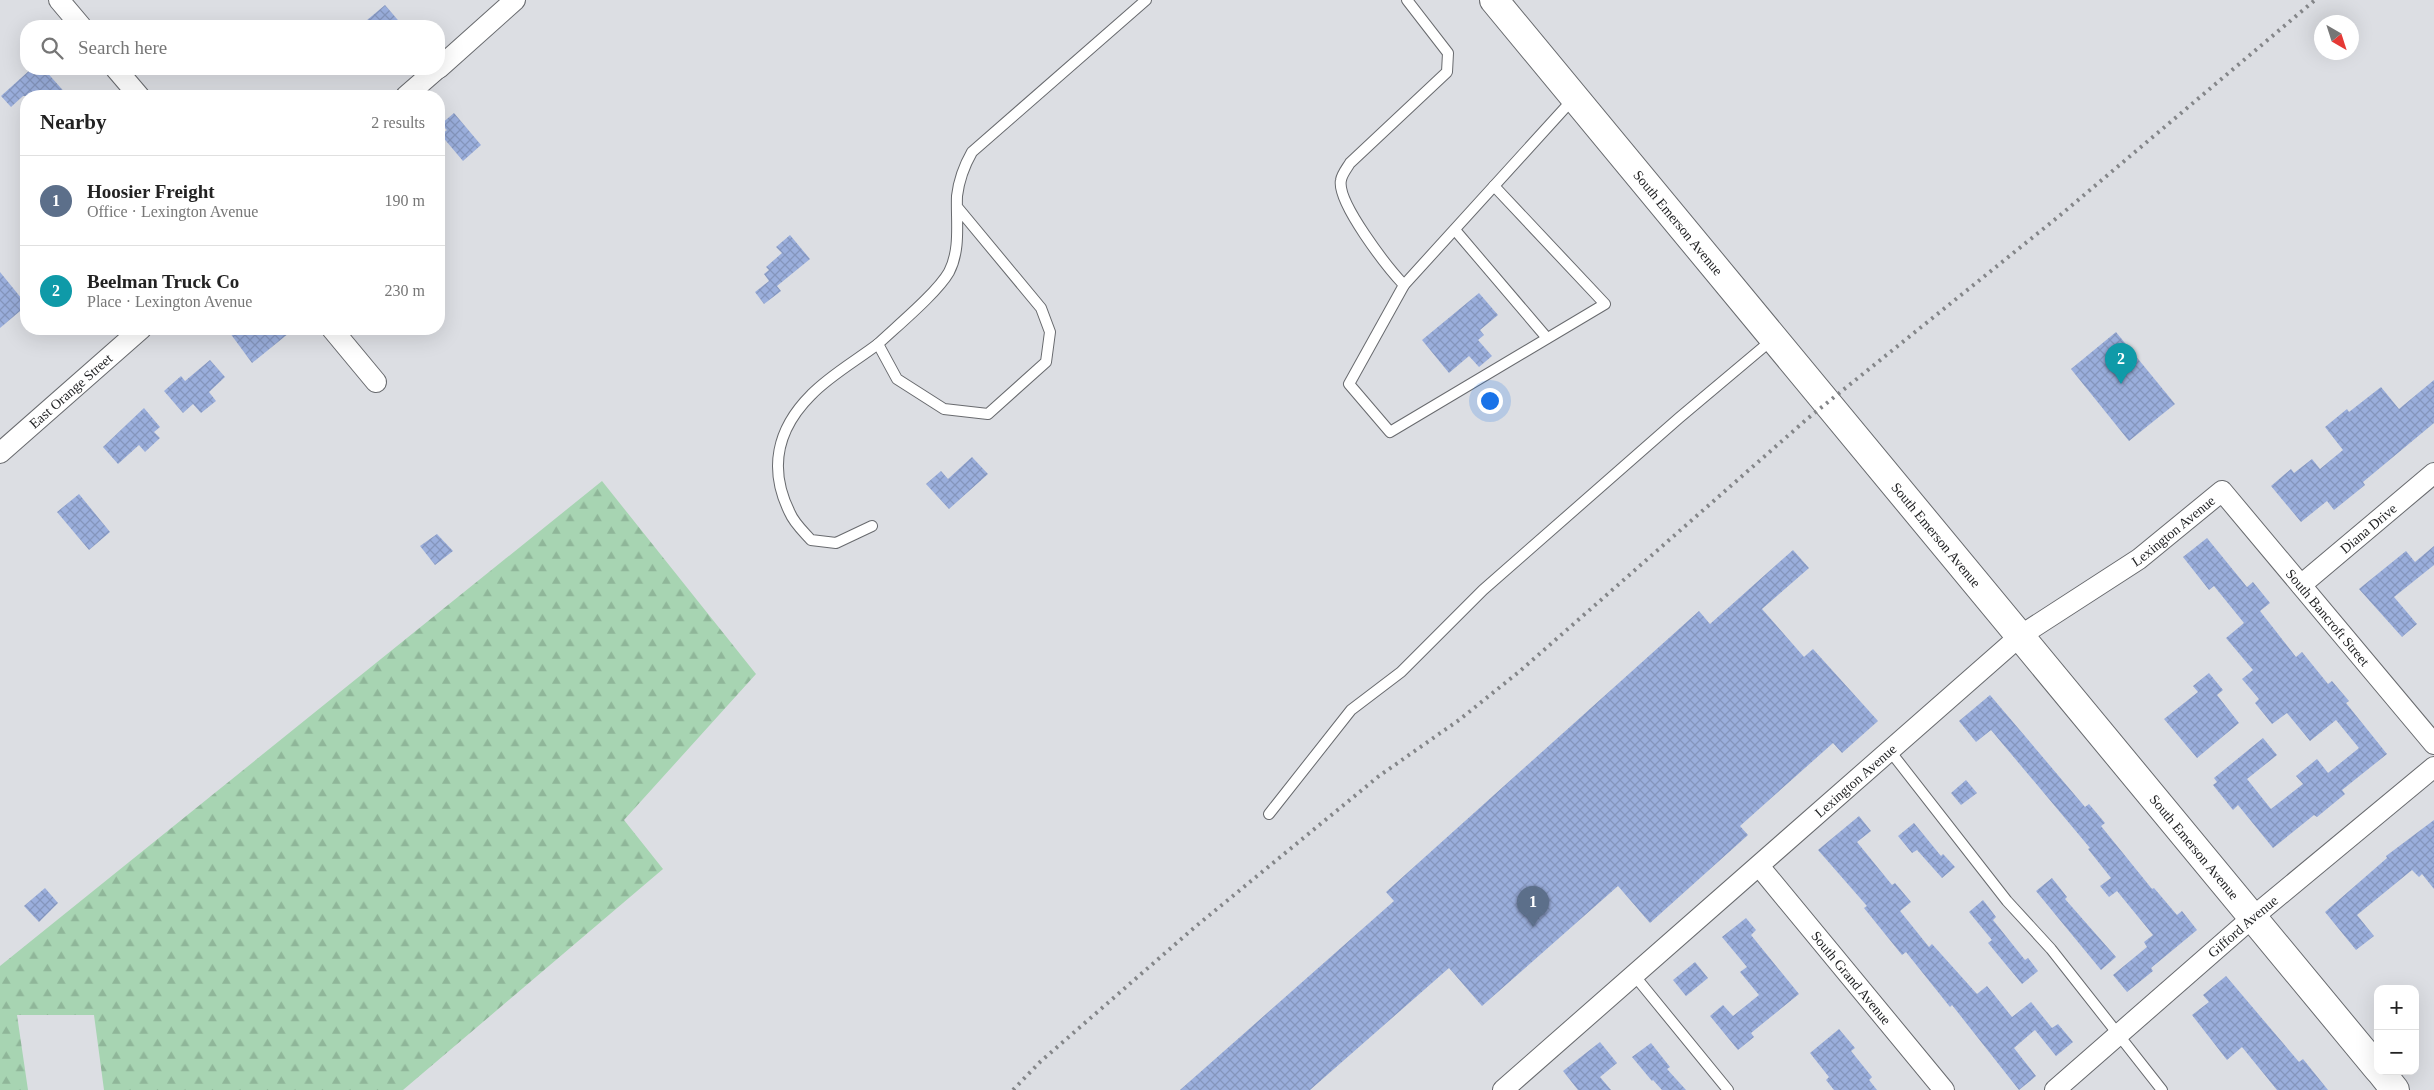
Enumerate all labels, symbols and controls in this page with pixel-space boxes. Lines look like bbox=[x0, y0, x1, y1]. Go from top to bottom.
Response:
north arrow bbox=[2314, 15, 2359, 60]
search box bbox=[20, 20, 445, 75]
icon: search bbox=[38, 34, 66, 62]
text: Search here bbox=[78, 37, 167, 58]
text: Nearby bbox=[40, 110, 107, 134]
text: 2 results bbox=[371, 114, 425, 131]
street label: South Emerson Avenue bbox=[1631, 167, 1726, 278]
text: Hoosier Freight bbox=[87, 181, 215, 202]
text: 1 bbox=[52, 192, 60, 209]
text: 190 m bbox=[385, 192, 425, 209]
text: Office · Lexington Avenue bbox=[87, 203, 258, 220]
text: Beelman Truck Co bbox=[87, 271, 239, 292]
text: 2 bbox=[52, 282, 60, 299]
text: 230 m bbox=[385, 282, 425, 299]
text: Place · Lexington Avenue bbox=[87, 293, 252, 310]
pin: 2 bbox=[2105, 343, 2137, 384]
street label: East Orange Street bbox=[26, 351, 115, 431]
your location bbox=[1477, 388, 1503, 414]
street label: South Emerson Avenue bbox=[1889, 479, 1984, 590]
street label: Lexington Avenue bbox=[2129, 493, 2218, 569]
street label: Diana Drive bbox=[2337, 500, 2399, 556]
street label: South Bancroft Street bbox=[2283, 566, 2373, 669]
street label: Lexington Avenue bbox=[1812, 741, 1899, 820]
street label: South Emerson Avenue bbox=[2147, 792, 2242, 902]
pin: 1 bbox=[1517, 886, 1549, 927]
street label: Gifford Avenue bbox=[2205, 892, 2281, 960]
street label: South Grand Avenue bbox=[1808, 928, 1894, 1027]
map controls bbox=[2374, 985, 2419, 1075]
button: + bbox=[2374, 985, 2419, 1030]
button: − bbox=[2374, 1030, 2419, 1075]

